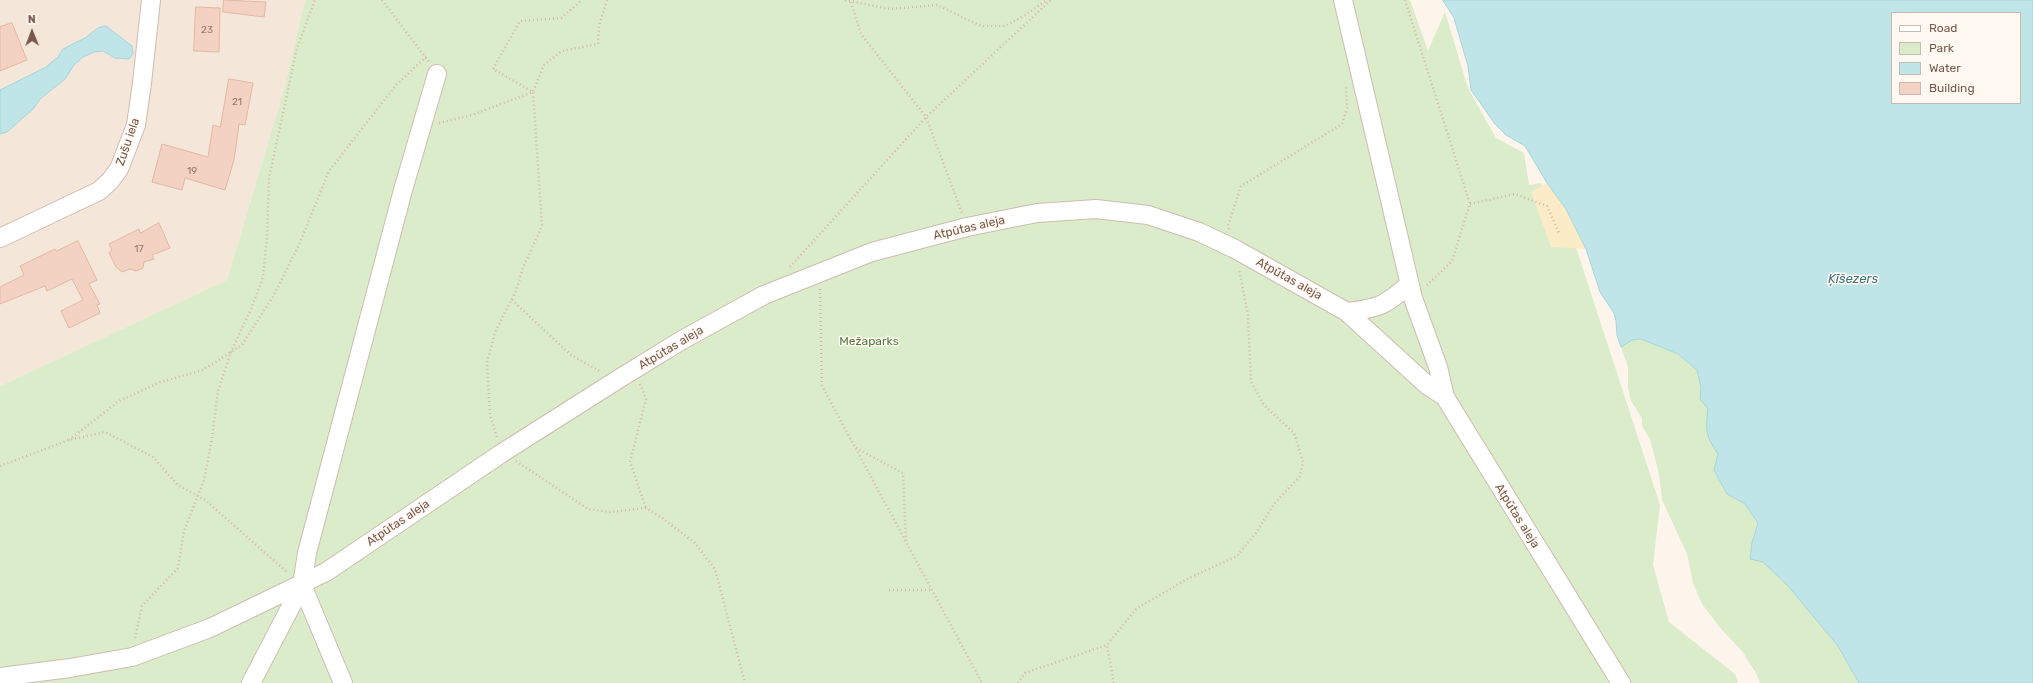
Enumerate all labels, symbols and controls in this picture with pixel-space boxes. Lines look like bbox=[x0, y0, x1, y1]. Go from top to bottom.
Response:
north arrow bbox=[12, 12, 52, 52]
legend bbox=[1891, 12, 2021, 104]
text: N bbox=[28, 13, 36, 26]
text: Road bbox=[1929, 21, 1957, 35]
house number: 23 bbox=[201, 24, 213, 36]
text: Park bbox=[1929, 41, 1954, 55]
text: Water bbox=[1929, 61, 1961, 75]
text: Building bbox=[1929, 81, 1975, 95]
house number: 21 bbox=[232, 96, 242, 108]
street label: Zušu iela bbox=[113, 116, 143, 168]
house number: 19 bbox=[187, 165, 197, 177]
street label: Atpūtas aleja bbox=[932, 213, 1006, 243]
house number: 17 bbox=[134, 243, 144, 255]
street label: Atpūtas aleja bbox=[1254, 255, 1324, 303]
water label: Ķīšezers bbox=[1828, 271, 1878, 287]
street label: Atpūtas aleja bbox=[636, 323, 706, 373]
park label: Mežaparks bbox=[839, 335, 899, 349]
street label: Atpūtas aleja bbox=[1492, 481, 1542, 551]
street label: Atpūtas aleja bbox=[364, 497, 432, 549]

